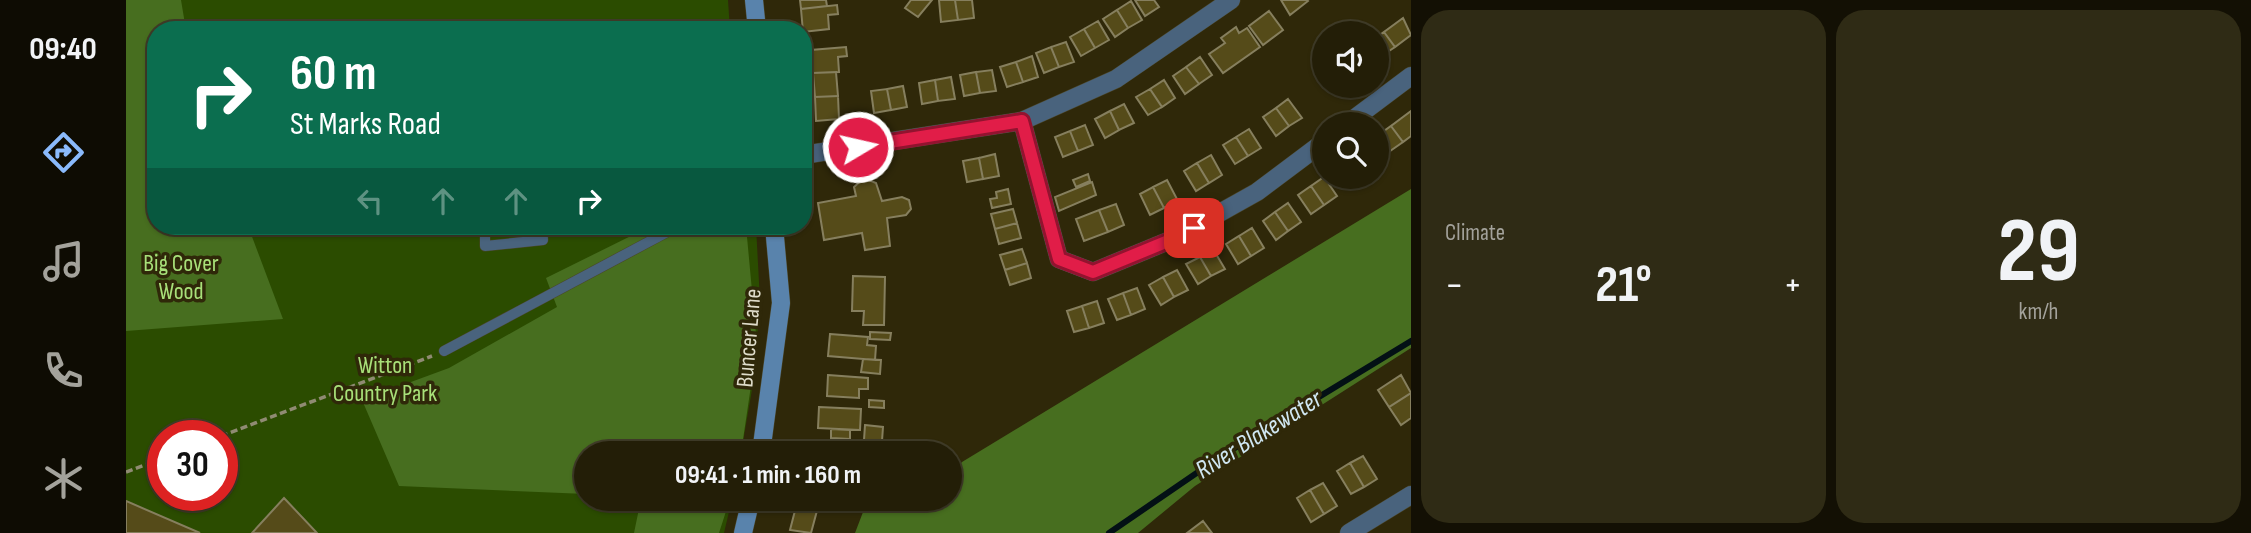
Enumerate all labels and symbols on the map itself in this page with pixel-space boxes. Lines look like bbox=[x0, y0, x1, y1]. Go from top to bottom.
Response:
position arrow bbox=[821, 110, 895, 184]
pin bbox=[1164, 198, 1224, 258]
park label: Big Cover Wood bbox=[143, 249, 219, 306]
street label: Buncer Lane bbox=[730, 287, 768, 389]
park label: Witton Country Park bbox=[333, 351, 437, 408]
water label: River Blakewater bbox=[1190, 383, 1329, 486]
speed limit sign: 30 bbox=[147, 420, 238, 511]

